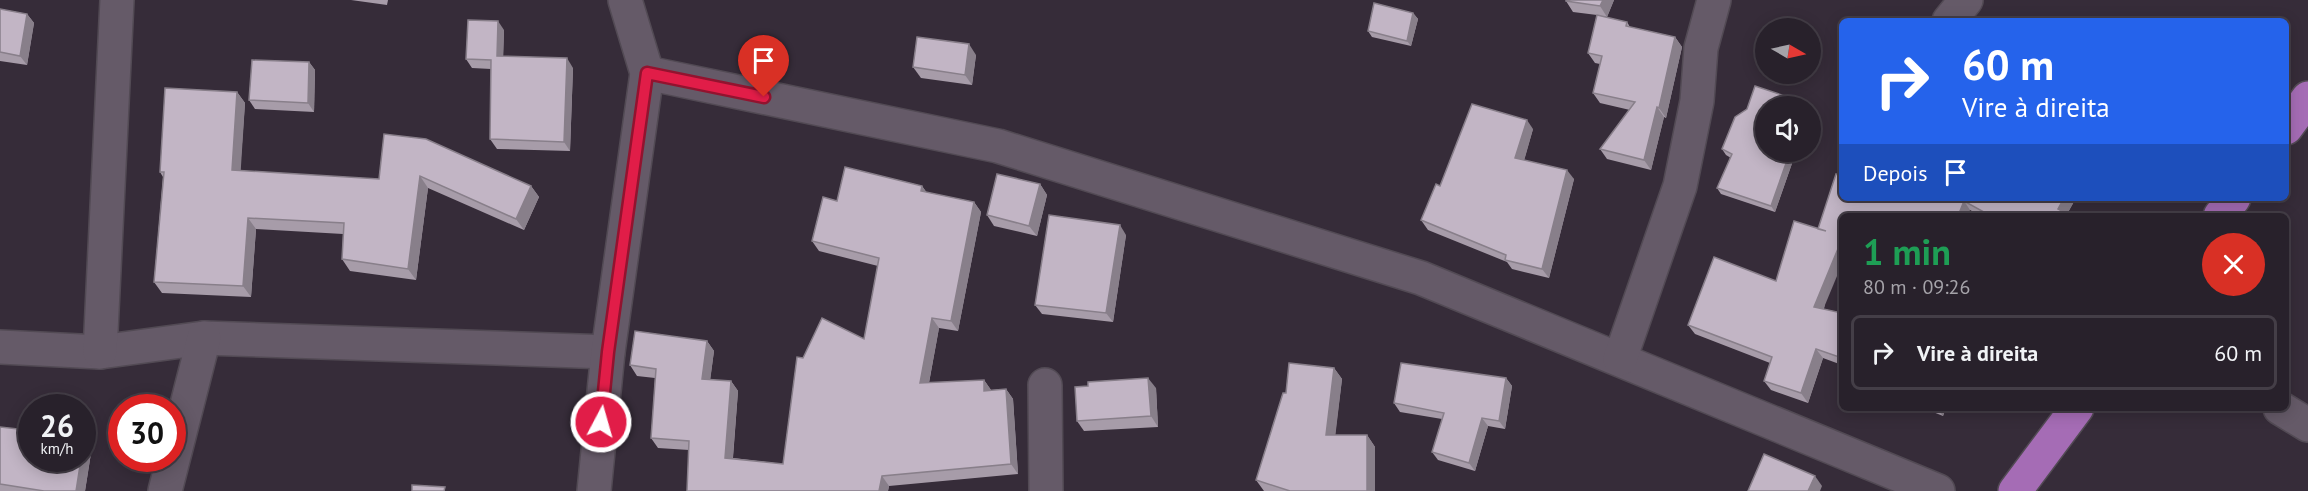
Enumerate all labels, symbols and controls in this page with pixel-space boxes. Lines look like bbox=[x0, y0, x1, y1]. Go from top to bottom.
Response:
north arrow bbox=[1755, 18, 1821, 84]
map controls bbox=[1755, 18, 1821, 162]
pin bbox=[738, 35, 789, 97]
text: 60 m bbox=[1962, 37, 2054, 92]
icon: right bbox=[1863, 42, 1941, 120]
icon: arrive bbox=[747, 44, 780, 77]
text: Vire à direita bbox=[1962, 90, 2110, 124]
button: sound bbox=[1755, 96, 1821, 162]
icon: arrive bbox=[1939, 156, 1972, 189]
text: Depois bbox=[1863, 159, 1927, 187]
text: 1 min bbox=[1863, 228, 1951, 275]
button: close bbox=[2202, 233, 2265, 296]
text: 80 m · 09:26 bbox=[1863, 274, 1970, 300]
icon: right bbox=[1866, 336, 1899, 369]
text: Vire à direita bbox=[1917, 339, 2038, 367]
text: 60 m bbox=[2214, 339, 2262, 367]
position arrow bbox=[569, 390, 633, 454]
speed limit sign: 30 bbox=[108, 394, 186, 472]
text: 26 bbox=[40, 406, 74, 445]
text: km/h bbox=[41, 439, 73, 458]

